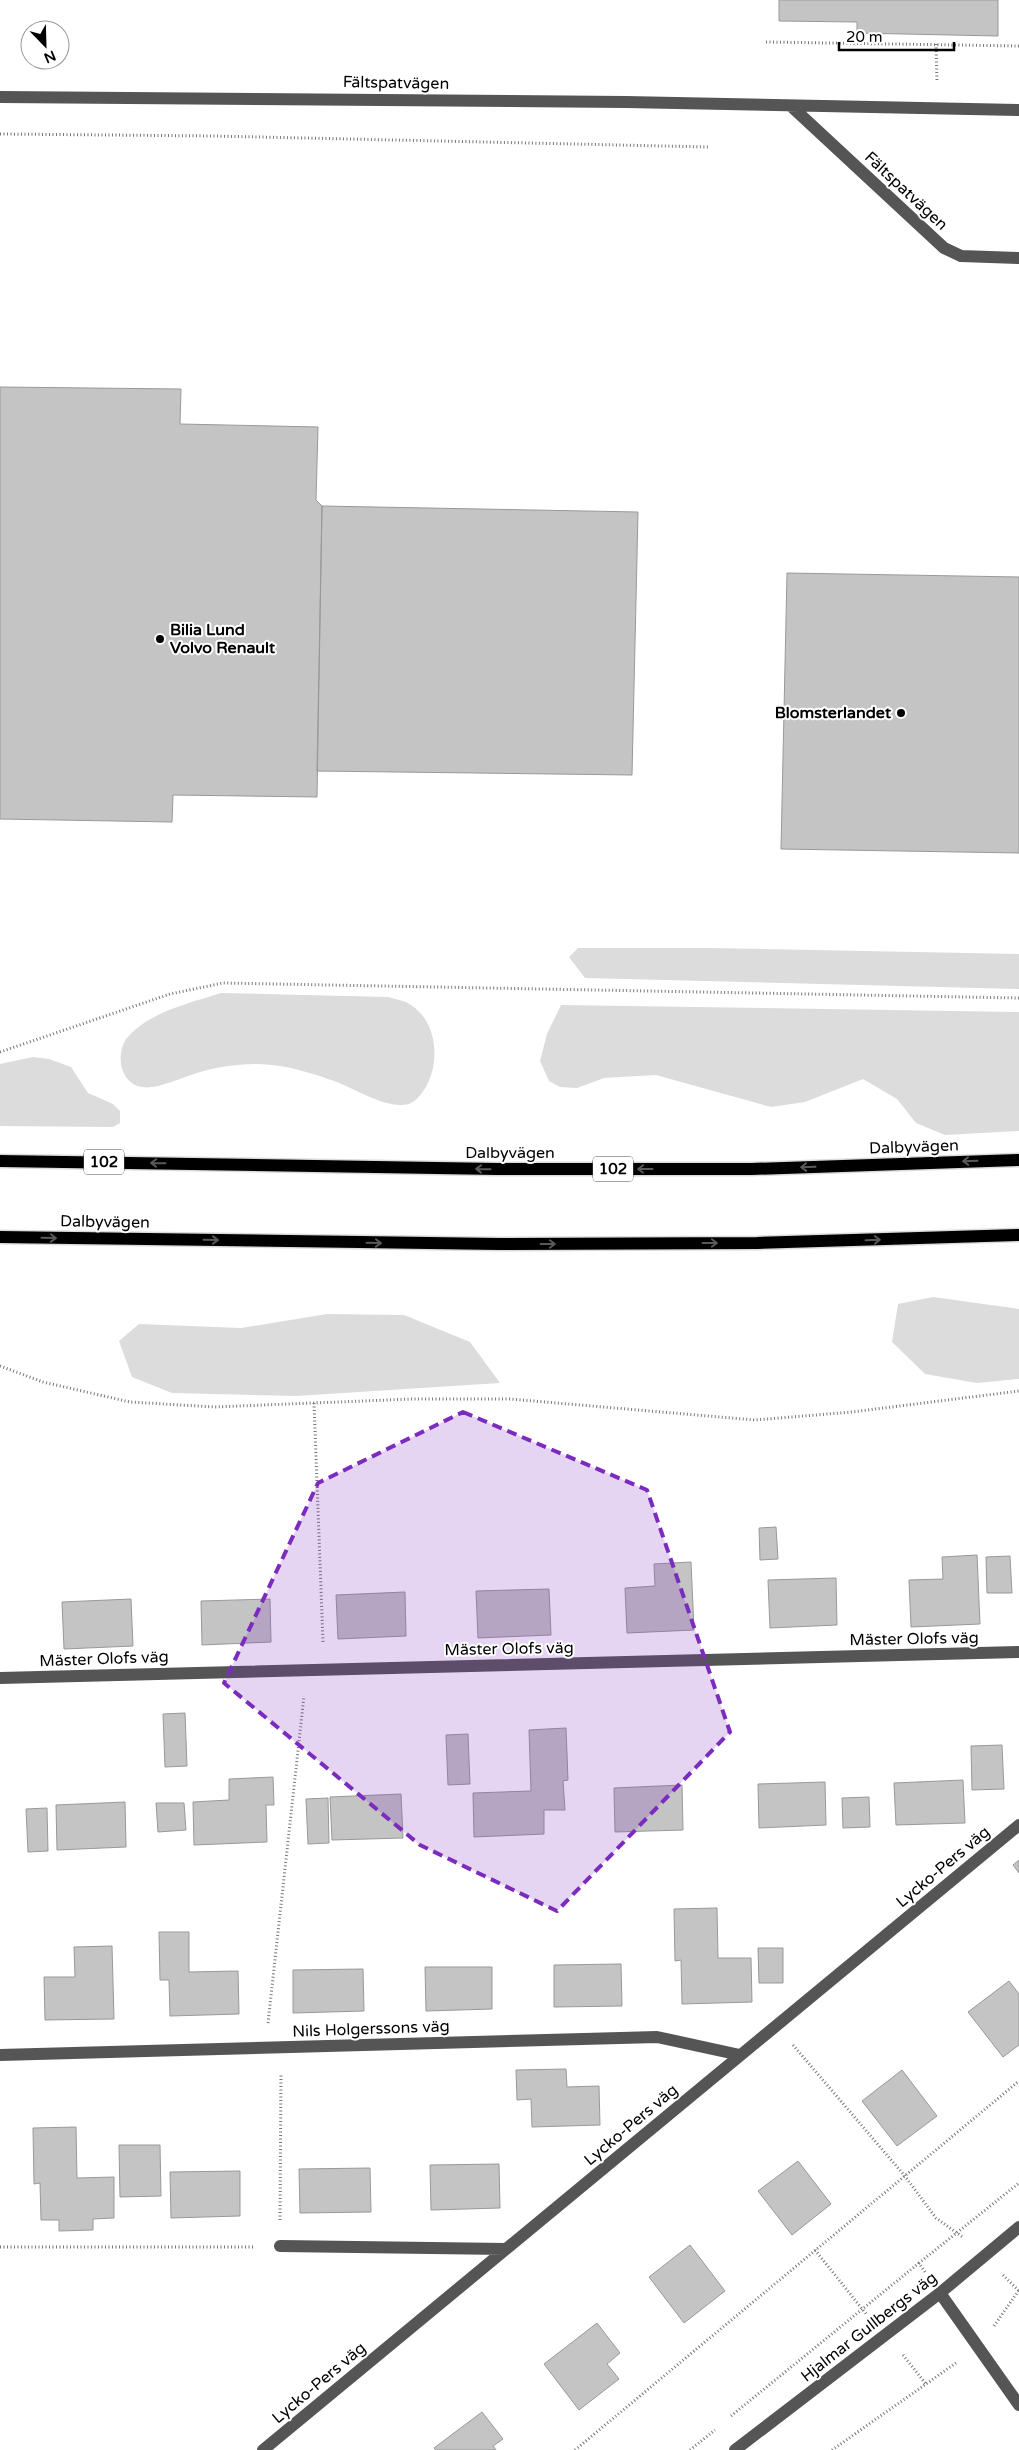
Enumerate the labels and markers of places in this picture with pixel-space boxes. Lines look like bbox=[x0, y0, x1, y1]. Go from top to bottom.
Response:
place label: Bilia Lund Volvo Renault bbox=[170, 620, 276, 658]
marker: Bilia Lund Volvo Renault bbox=[154, 633, 166, 645]
place label: Blomsterlandet bbox=[775, 703, 892, 723]
marker: Blomsterlandet bbox=[895, 707, 907, 719]

